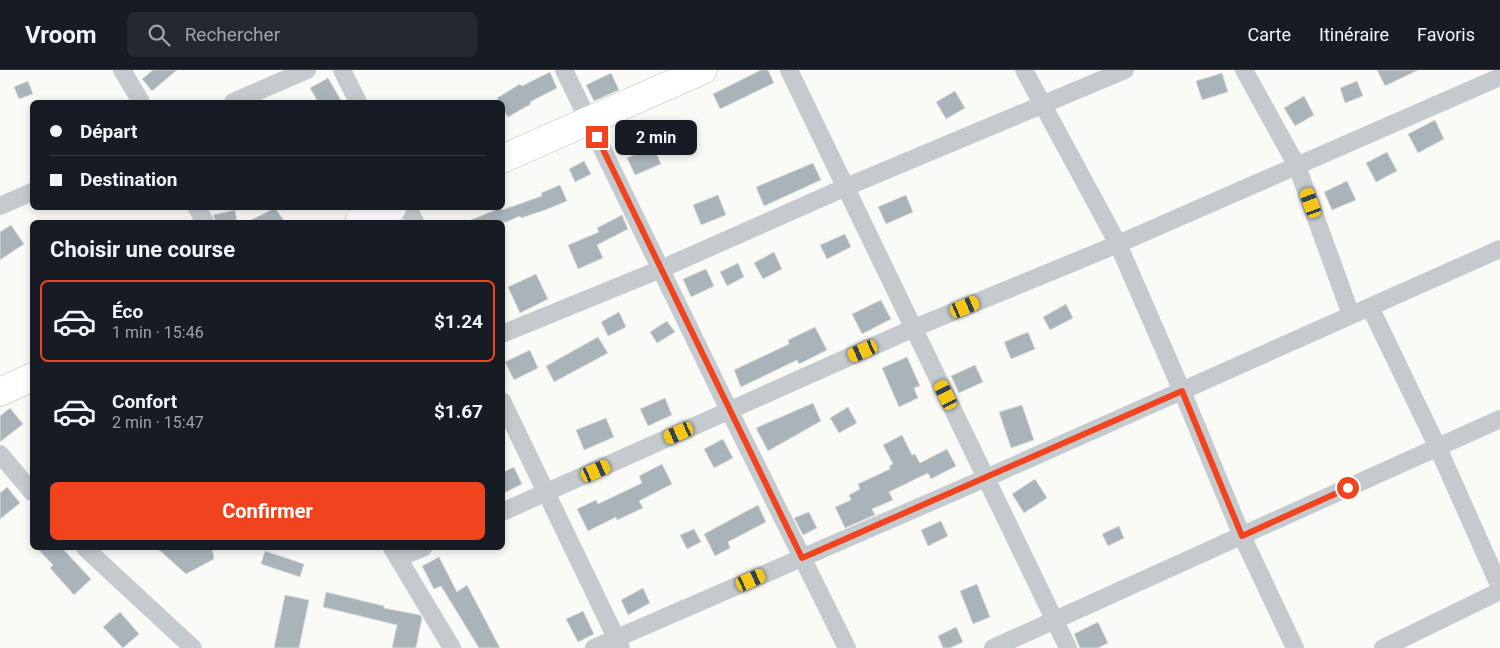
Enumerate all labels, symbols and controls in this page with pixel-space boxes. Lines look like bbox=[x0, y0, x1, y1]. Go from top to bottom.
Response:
search box bbox=[127, 12, 477, 57]
text: Vroom bbox=[25, 21, 97, 49]
icon: search bbox=[145, 21, 173, 49]
text: Rechercher bbox=[185, 23, 280, 46]
text: Carte bbox=[1248, 24, 1291, 45]
text: Itinéraire bbox=[1319, 24, 1389, 45]
text: Favoris bbox=[1417, 24, 1475, 45]
text: Départ bbox=[80, 120, 137, 143]
callout: 2 min bbox=[614, 120, 697, 154]
route end bbox=[586, 126, 608, 148]
text: 2 min bbox=[636, 128, 676, 147]
text: Destination bbox=[80, 168, 177, 191]
car bbox=[1298, 186, 1323, 220]
text: Choisir une course bbox=[50, 237, 235, 262]
car bbox=[948, 294, 981, 320]
icon: car bbox=[52, 299, 97, 344]
text: Éco bbox=[112, 300, 143, 323]
text: $1.24 bbox=[434, 310, 483, 333]
text: 1 min · 15:46 bbox=[112, 323, 204, 342]
car bbox=[846, 338, 879, 364]
car bbox=[932, 378, 959, 412]
icon: car bbox=[52, 389, 97, 434]
text: Confort bbox=[112, 390, 177, 413]
text: $1.67 bbox=[434, 400, 483, 423]
text: 2 min · 15:47 bbox=[112, 413, 204, 432]
car bbox=[662, 420, 695, 446]
car bbox=[579, 458, 612, 484]
route start bbox=[1337, 477, 1359, 499]
button: Confirmer bbox=[50, 482, 485, 540]
car bbox=[734, 567, 767, 593]

